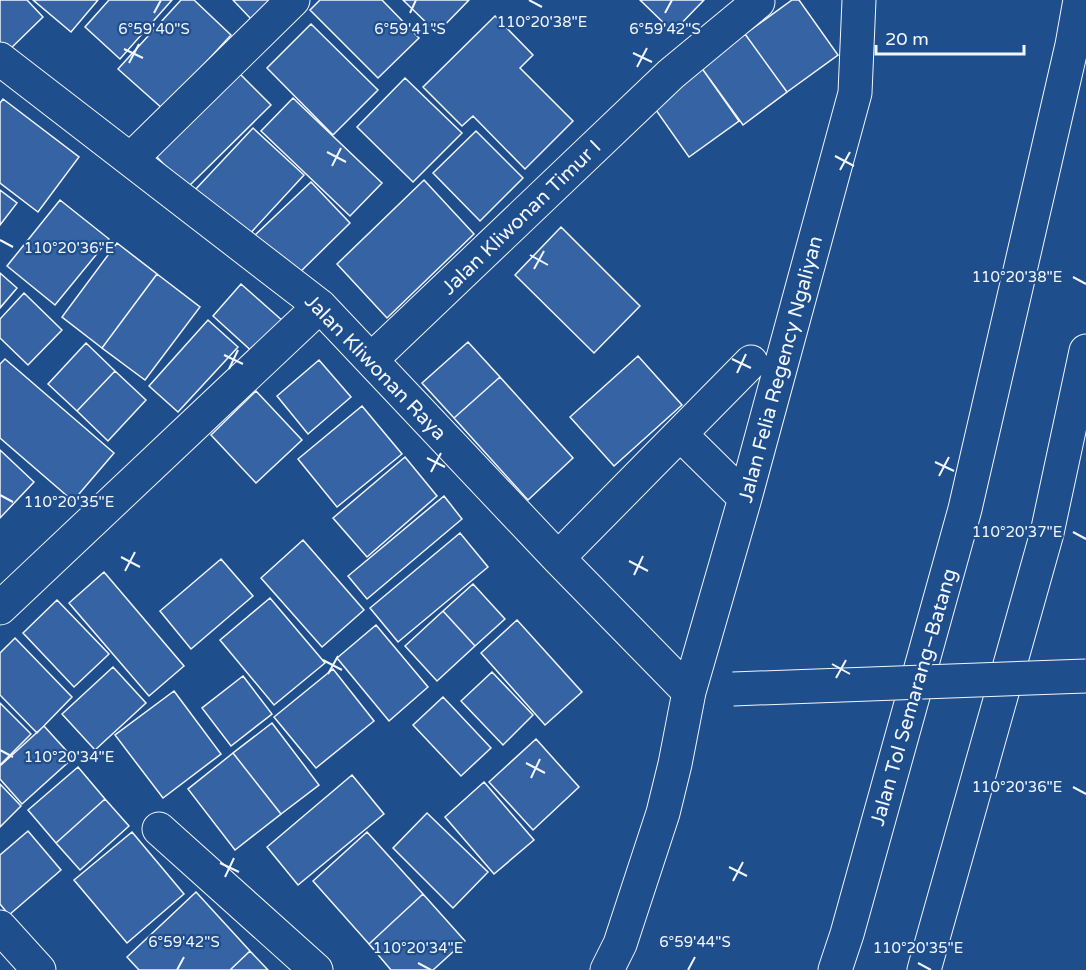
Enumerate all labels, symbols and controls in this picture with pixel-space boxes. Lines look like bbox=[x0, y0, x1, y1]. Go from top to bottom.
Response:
text: 110°20'38"E bbox=[497, 13, 587, 31]
scale bar bbox=[876, 18, 1024, 56]
text: 6°59'40"S bbox=[118, 20, 190, 38]
text: 6°59'41"S bbox=[374, 20, 446, 38]
text: 6°59'42"S bbox=[629, 20, 701, 38]
text: 20 m bbox=[885, 28, 929, 50]
street label: Jalan Kliwonan Timur I bbox=[437, 135, 606, 300]
street label: Jalan Felia Regency Ngaliyan bbox=[734, 233, 828, 505]
text: 110°20'36"E bbox=[24, 239, 114, 257]
text: 110°20'38"E bbox=[972, 268, 1062, 286]
street label: Jalan Kliwonan Raya bbox=[299, 290, 451, 446]
text: 110°20'35"E bbox=[24, 493, 114, 511]
text: 110°20'37"E bbox=[972, 523, 1062, 541]
street label: Jalan Tol Semarang–Batang bbox=[866, 566, 962, 829]
text: 110°20'34"E bbox=[24, 748, 114, 766]
text: 110°20'36"E bbox=[972, 778, 1062, 796]
text: 6°59'42"S bbox=[148, 933, 220, 951]
text: 6°59'44"S bbox=[659, 933, 731, 951]
text: 110°20'34"E bbox=[373, 939, 463, 957]
text: 110°20'35"E bbox=[873, 939, 963, 957]

